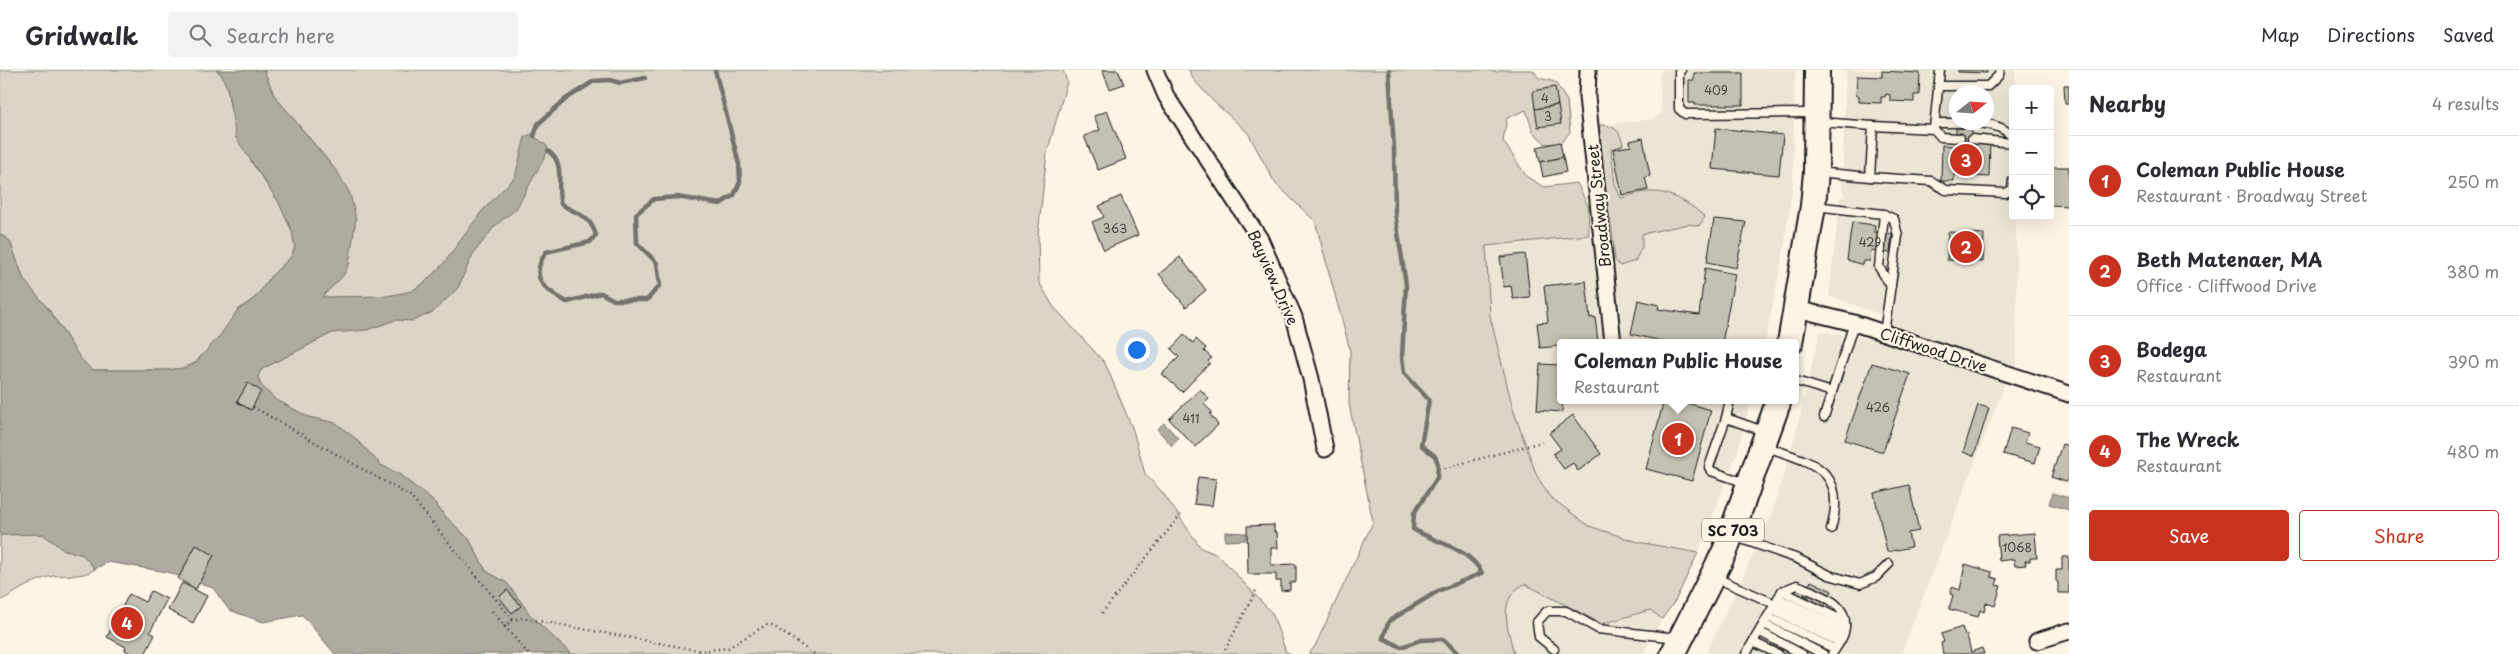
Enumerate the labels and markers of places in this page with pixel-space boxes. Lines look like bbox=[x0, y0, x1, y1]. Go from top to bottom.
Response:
pin: 3 bbox=[1950, 141, 1982, 179]
pin: 2 bbox=[1950, 228, 1982, 266]
pin: 1 bbox=[1662, 420, 1694, 458]
pin: 4 bbox=[111, 604, 143, 642]

